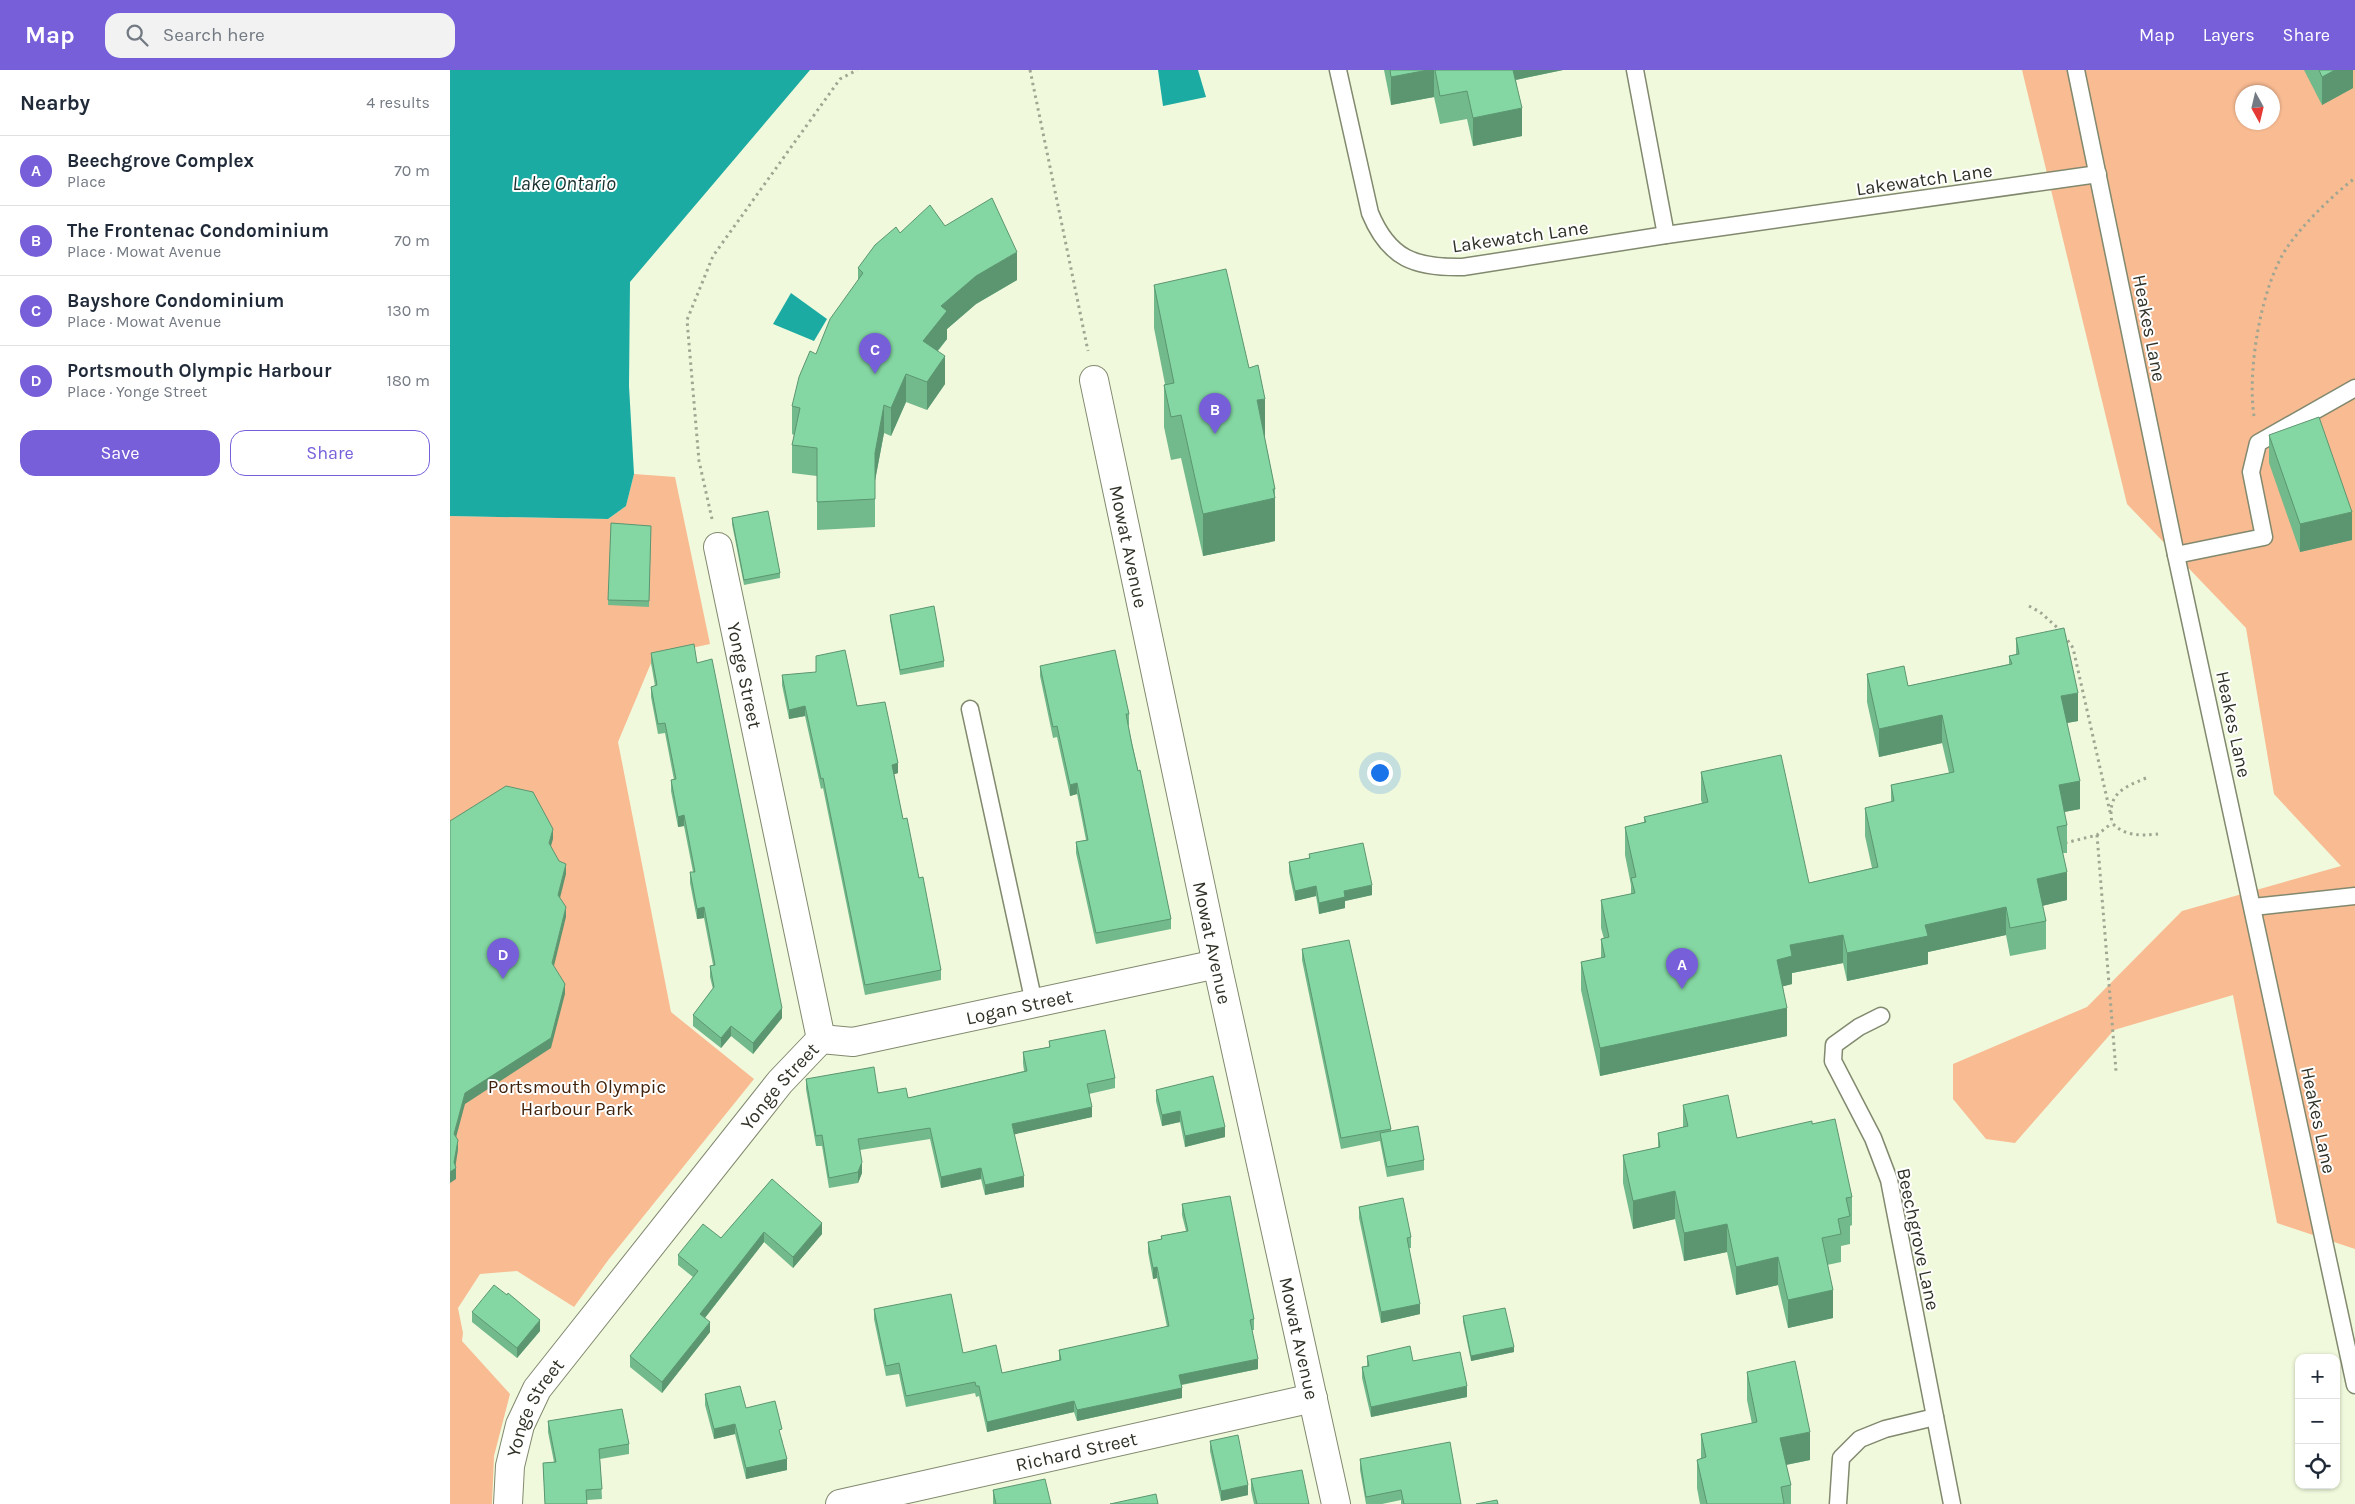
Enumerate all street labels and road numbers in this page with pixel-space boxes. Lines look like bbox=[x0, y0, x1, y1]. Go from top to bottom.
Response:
street label: Lakewatch Lane bbox=[1855, 160, 1994, 200]
street label: Lakewatch Lane bbox=[1451, 217, 1590, 257]
street label: Heakes Lane bbox=[2128, 273, 2170, 384]
street label: Mowat Avenue bbox=[1104, 483, 1152, 610]
street label: Yonge Street bbox=[722, 620, 766, 731]
street label: Heakes Lane bbox=[2211, 669, 2255, 780]
street label: Mowat Avenue bbox=[1188, 879, 1236, 1006]
street label: Logan Street bbox=[964, 985, 1075, 1030]
street label: Yonge Street bbox=[736, 1039, 824, 1135]
street label: Heakes Lane bbox=[2296, 1065, 2340, 1176]
street label: Beechgrove Lane bbox=[1892, 1166, 1944, 1312]
street label: Mowat Avenue bbox=[1274, 1275, 1323, 1402]
street label: Yonge Street bbox=[503, 1355, 569, 1459]
street label: Richard Street bbox=[1013, 1428, 1139, 1476]

